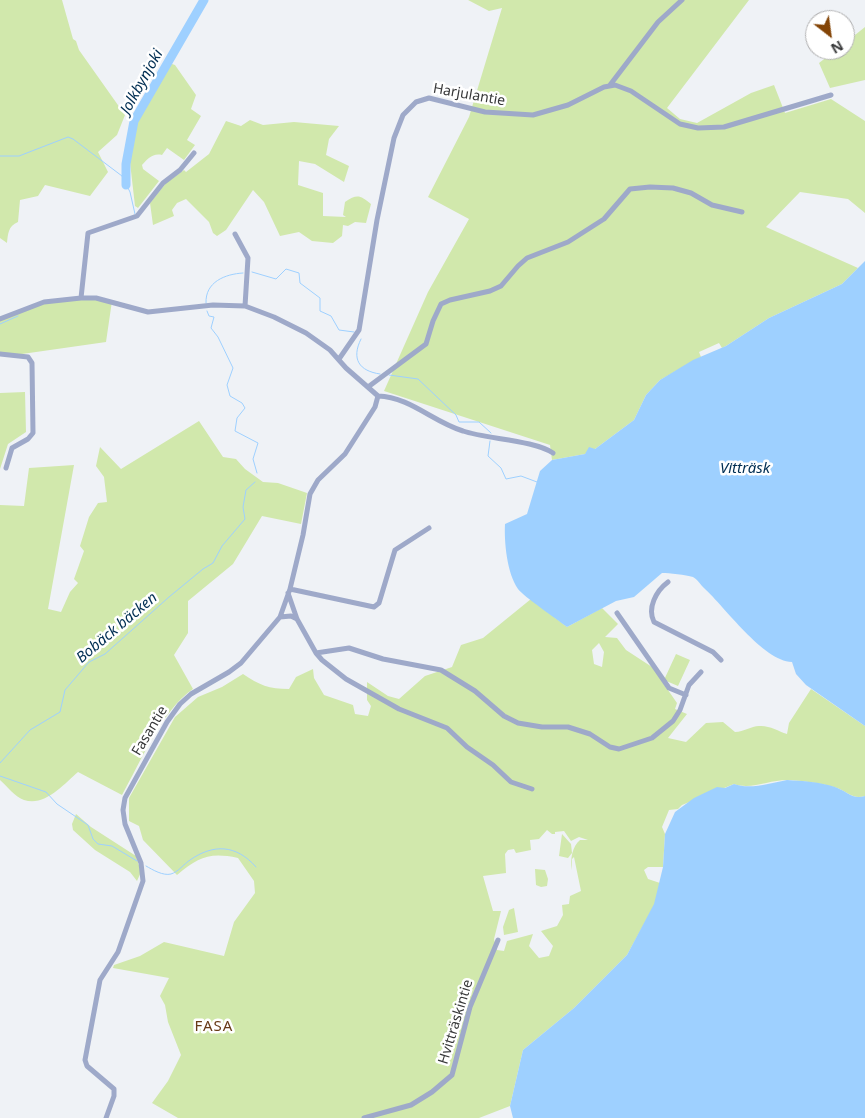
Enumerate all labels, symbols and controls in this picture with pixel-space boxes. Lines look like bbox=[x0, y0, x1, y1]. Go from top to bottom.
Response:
north arrow bbox=[805, 10, 855, 60]
text: N bbox=[828, 36, 847, 59]
water label: Jolkbynjoki bbox=[117, 46, 167, 118]
street label: Harjulantie bbox=[432, 80, 506, 110]
water label: Vitträsk bbox=[720, 460, 770, 478]
water label: Bobäck bäcken bbox=[73, 589, 161, 667]
street label: Fasantie bbox=[129, 703, 171, 759]
street label: Hvitträskintie bbox=[435, 978, 477, 1066]
district label: FASA bbox=[194, 1018, 234, 1036]

